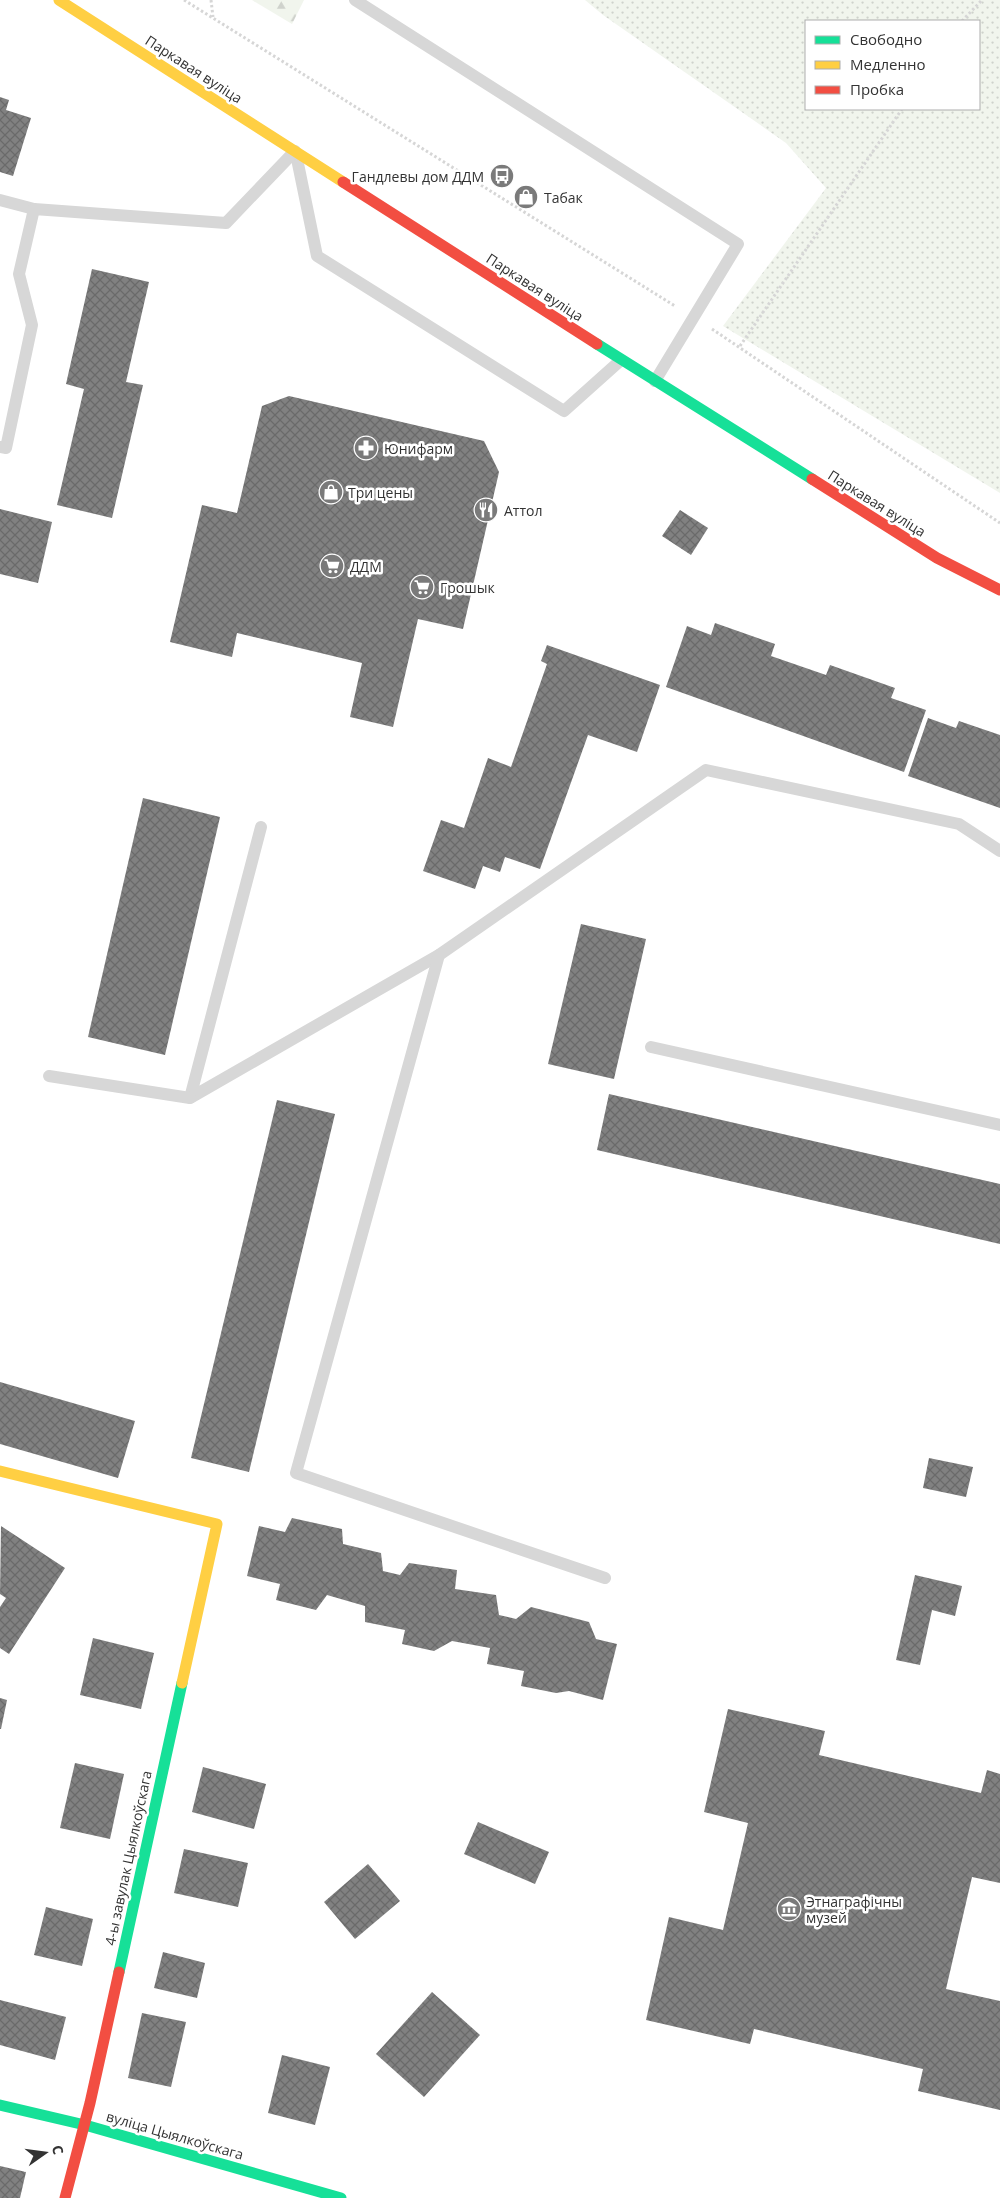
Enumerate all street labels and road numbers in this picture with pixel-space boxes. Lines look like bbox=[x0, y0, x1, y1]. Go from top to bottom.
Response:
street label: Паркавая вуліца bbox=[142, 31, 246, 107]
street label: Паркавая вуліца bbox=[483, 249, 587, 325]
street label: Паркавая вуліца bbox=[825, 465, 929, 541]
street label: 4-ы завулак Цыялкоўскага bbox=[100, 1769, 156, 1947]
street label: вуліца Цыялкоўскага bbox=[104, 2106, 246, 2164]

